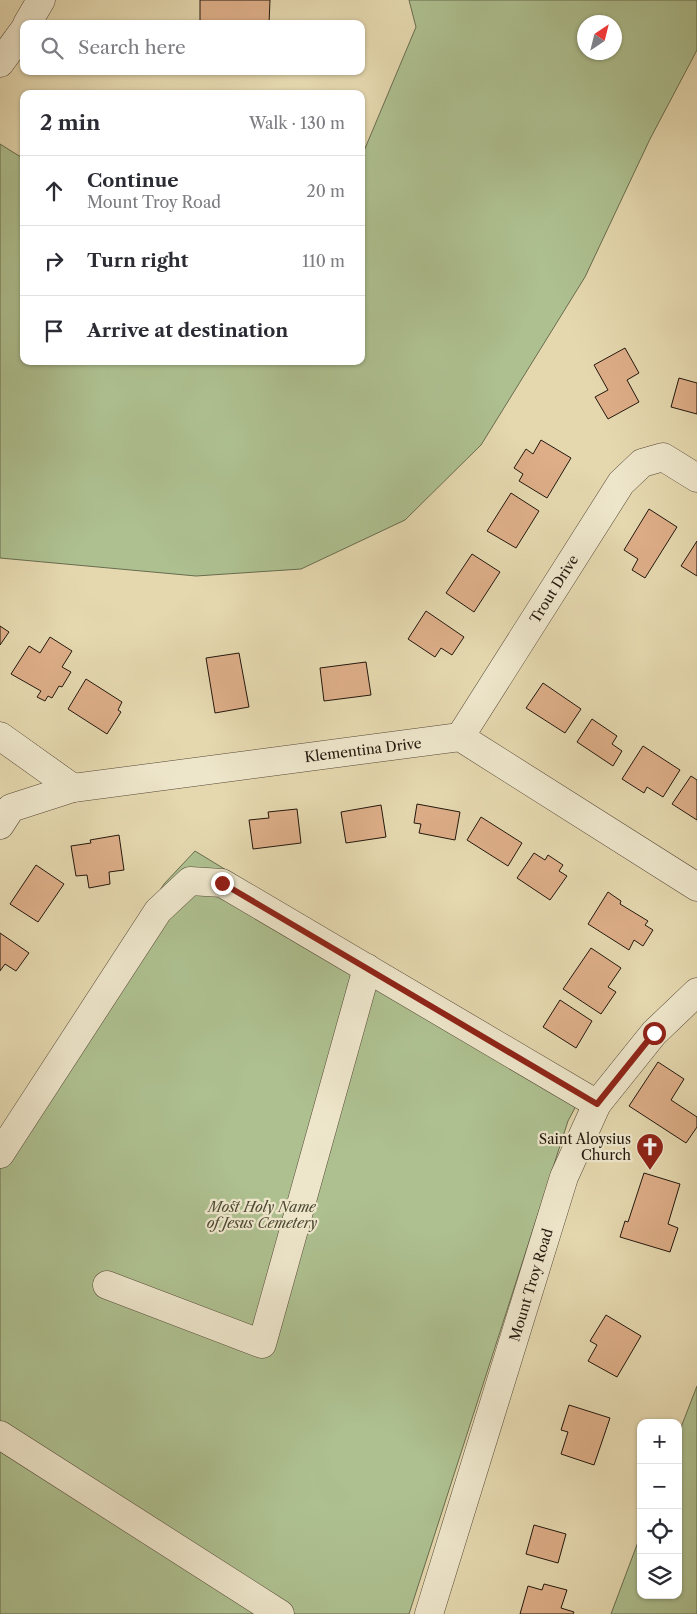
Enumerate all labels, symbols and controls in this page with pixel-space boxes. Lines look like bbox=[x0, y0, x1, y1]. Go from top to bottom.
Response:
north arrow bbox=[577, 15, 622, 60]
search box bbox=[20, 20, 365, 75]
icon: search bbox=[38, 34, 66, 62]
text: Search here bbox=[78, 36, 186, 59]
text: 2 min bbox=[40, 110, 100, 135]
text: Walk · 130 m bbox=[249, 113, 345, 133]
text: Continue bbox=[87, 169, 179, 192]
icon: ahead bbox=[40, 177, 68, 205]
text: 20 m bbox=[306, 181, 345, 201]
text: Mount Troy Road bbox=[87, 192, 221, 212]
icon: right bbox=[40, 247, 68, 275]
text: Turn right bbox=[87, 249, 188, 272]
text: 110 m bbox=[302, 251, 345, 271]
icon: arrive bbox=[40, 317, 68, 345]
text: Arrive at destination bbox=[87, 319, 288, 342]
street label: Trout Drive bbox=[526, 551, 582, 627]
street label: Klementina Drive bbox=[303, 734, 423, 766]
route end bbox=[211, 872, 234, 895]
route start bbox=[643, 1022, 666, 1045]
place label: Saint Aloysius Church bbox=[539, 1130, 631, 1164]
church icon: Saint Aloysius Church bbox=[635, 1132, 665, 1171]
park label: Most Holy Name of Jesus Cemetery bbox=[206, 1198, 317, 1232]
street label: Mount Troy Road bbox=[505, 1226, 557, 1344]
map controls bbox=[637, 1419, 682, 1599]
button: + bbox=[637, 1419, 682, 1464]
button: − bbox=[637, 1464, 682, 1509]
button: locate bbox=[637, 1509, 682, 1554]
button: layers bbox=[637, 1554, 682, 1599]

